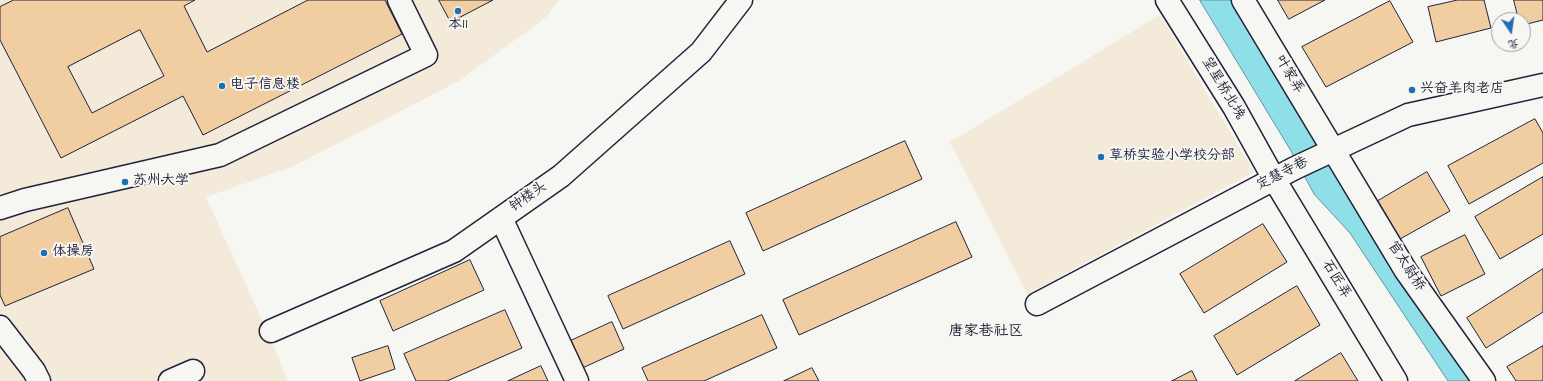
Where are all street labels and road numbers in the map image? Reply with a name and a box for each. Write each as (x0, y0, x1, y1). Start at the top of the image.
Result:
street label: 叶家弄 (1270, 53, 1306, 97)
street label: 望星桥北堍 (1197, 55, 1247, 123)
street label: 定慧寺巷 (1254, 155, 1312, 195)
street label: 钟楼头 (507, 179, 551, 217)
street label: 官太尉桥 (1383, 239, 1427, 295)
street label: 石匠弄 (1317, 258, 1353, 302)

